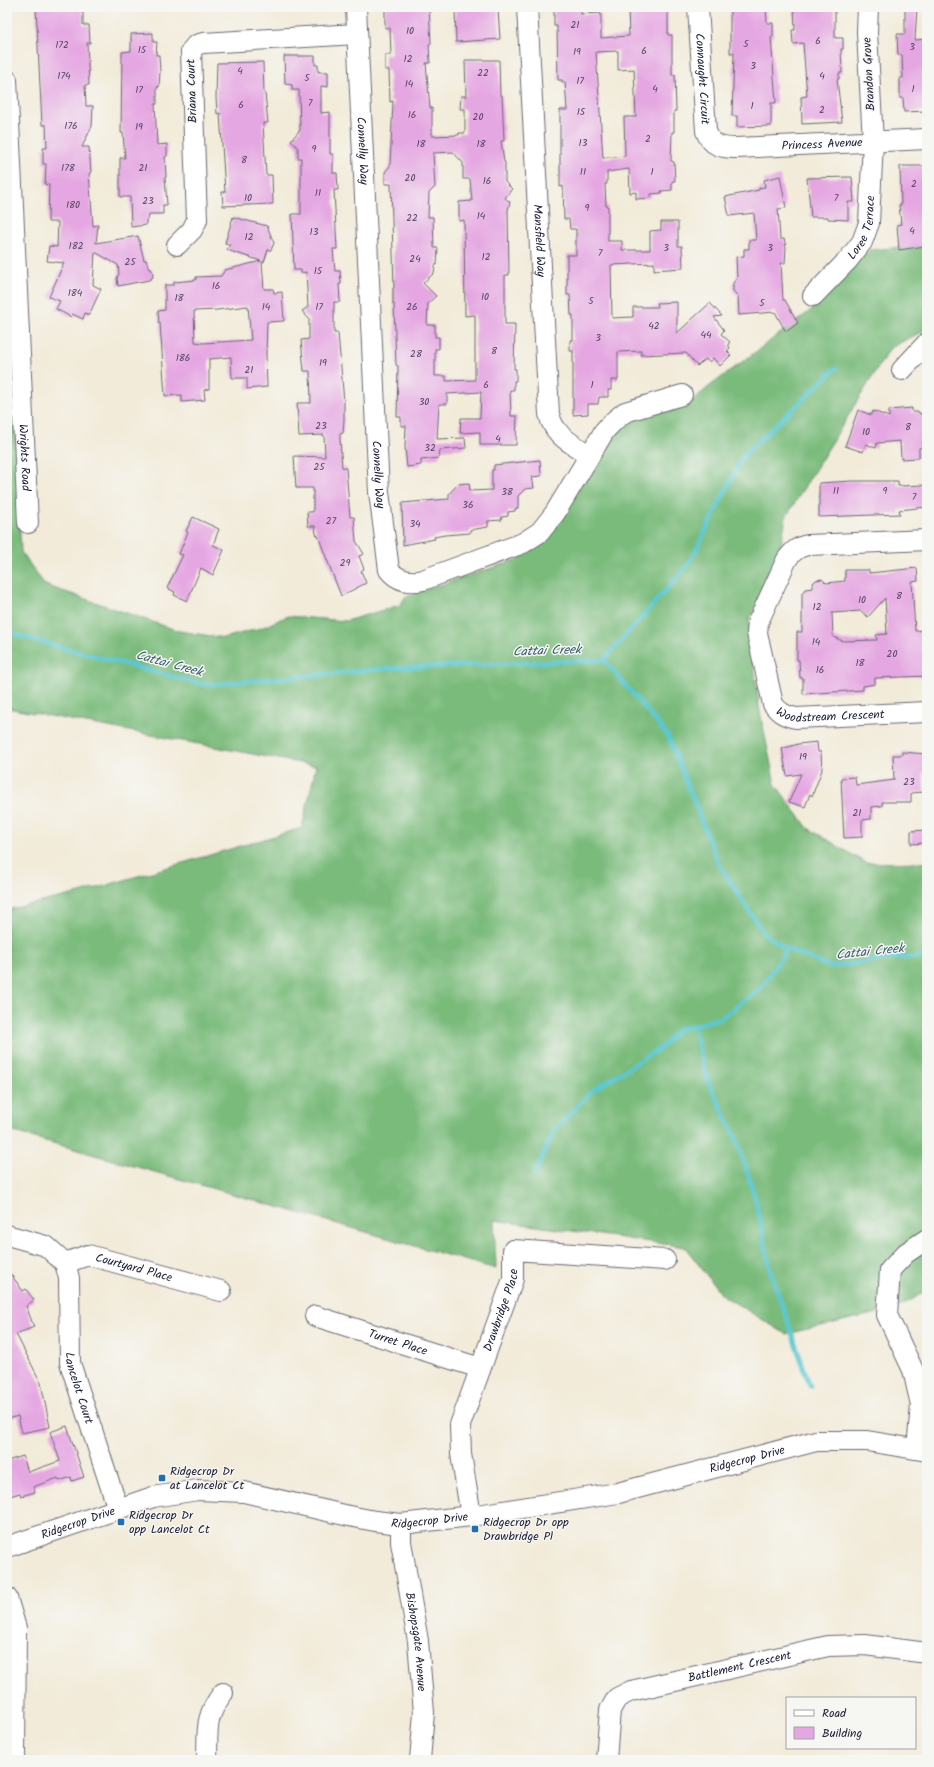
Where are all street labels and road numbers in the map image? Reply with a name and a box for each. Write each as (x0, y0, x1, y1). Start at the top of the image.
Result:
street label: Connaught Circuit (690, 33, 715, 125)
street label: Brandon Grove (858, 36, 880, 111)
street label: Briana Court (181, 58, 203, 123)
street label: Connelly Way (352, 116, 374, 186)
street label: Princess Avenue (781, 133, 864, 155)
street label: Loree Terrace (842, 194, 880, 264)
street label: Mansfield Way (528, 204, 551, 278)
street label: Wrights Road (14, 424, 36, 493)
street label: Connelly Way (367, 440, 391, 510)
street label: Woodstream Crescent (772, 702, 885, 727)
street label: Courtyard Place (93, 1248, 175, 1287)
street label: Drawbridge Place (478, 1268, 523, 1354)
street label: Turret Place (366, 1324, 430, 1361)
street label: Lancelot Court (60, 1352, 99, 1427)
street label: Ridgecrop Drive (707, 1440, 788, 1478)
street label: Ridgecrop Drive (38, 1501, 118, 1544)
street label: Ridgecrop Drive (390, 1507, 470, 1534)
street label: Bishopsgate Avenue (400, 1591, 432, 1693)
street label: Battlement Crescent (686, 1645, 793, 1687)

